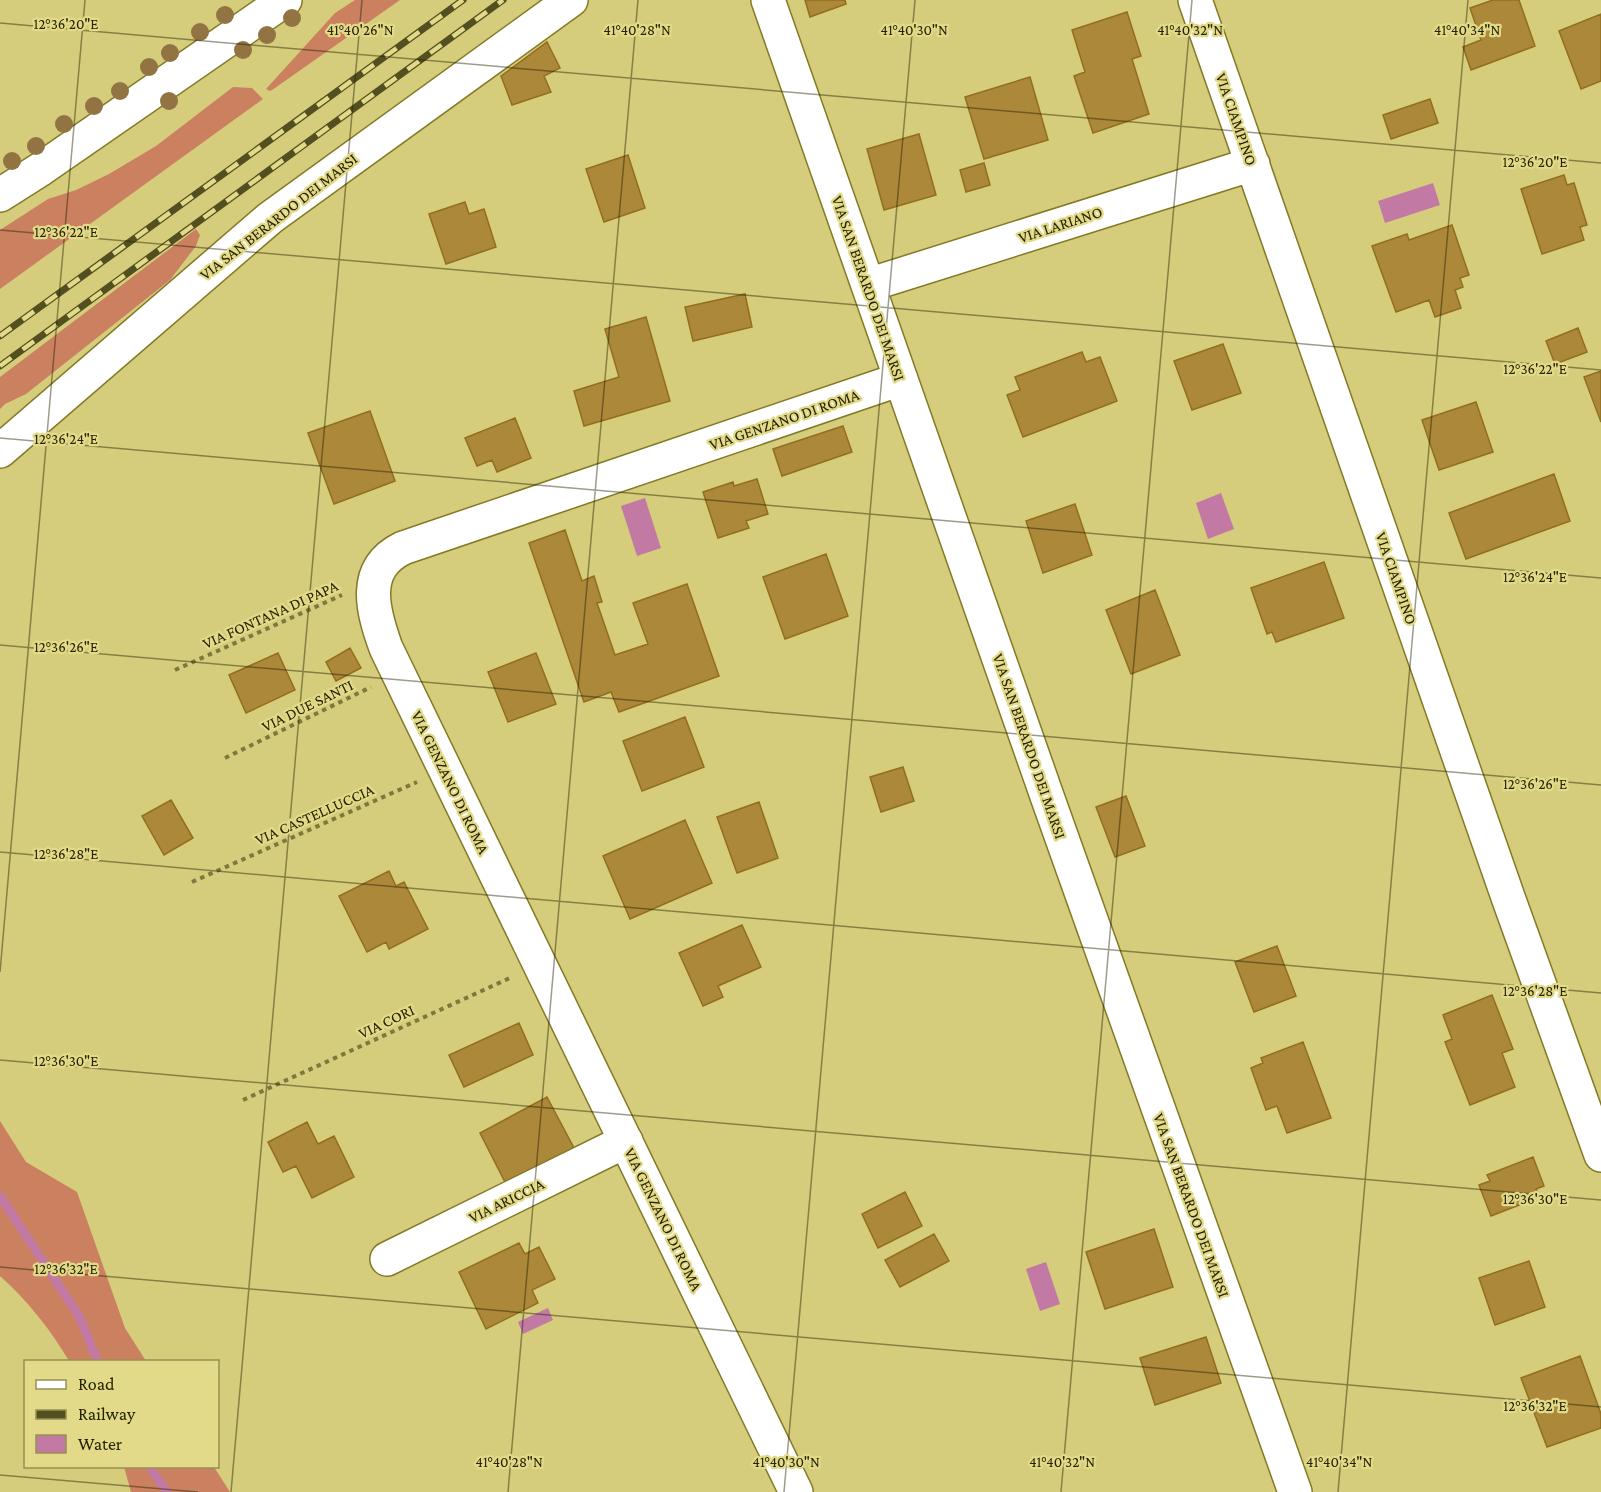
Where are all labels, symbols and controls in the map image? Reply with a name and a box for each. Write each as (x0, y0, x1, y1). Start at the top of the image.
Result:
text: 12°36'20"E (34, 16, 98, 32)
text: 41°40'26"N (326, 22, 394, 38)
text: 41°40'28"N (603, 22, 671, 38)
text: 41°40'30"N (880, 22, 948, 38)
text: 41°40'32"N (1157, 22, 1223, 38)
text: 41°40'34"N (1434, 22, 1500, 38)
street label: VIA CIAMPINO (1213, 71, 1260, 168)
street label: VIA SAN BERARDO DEI MARSI (196, 150, 360, 283)
text: 12°36'20"E (1503, 154, 1567, 170)
street label: VIA SAN BERARDO DEI MARSI (829, 193, 908, 383)
street label: VIA LARIANO (1016, 203, 1104, 246)
text: 12°36'22"E (34, 224, 98, 240)
text: 12°36'22"E (1503, 361, 1567, 377)
street label: VIA GENZANO DI ROMA (707, 386, 862, 453)
text: 12°36'24"E (34, 431, 98, 447)
street label: VIA CIAMPINO (1373, 530, 1420, 627)
text: 12°36'24"E (1503, 569, 1567, 585)
street label: VIA FONTANA DI PAPA (200, 576, 341, 652)
text: 12°36'26"E (34, 639, 98, 655)
street label: VIA SAN BERARDO DEI MARSI (990, 651, 1069, 841)
street label: VIA DUE SANTI (259, 676, 356, 735)
street label: VIA GENZANO DI ROMA (408, 708, 493, 857)
text: 12°36'26"E (1503, 776, 1567, 792)
street label: VIA CASTELLUCCIA (252, 780, 377, 848)
text: 12°36'28"E (34, 846, 98, 862)
text: 12°36'28"E (1503, 983, 1567, 999)
street label: VIA CORI (355, 1001, 417, 1042)
text: 12°36'30"E (34, 1053, 98, 1069)
street label: VIA SAN BERARDO DEI MARSI (1150, 1111, 1233, 1300)
street label: VIA GENZANO DI ROMA (621, 1145, 706, 1294)
street label: VIA ARICCIA (466, 1175, 547, 1226)
text: 12°36'30"E (1503, 1191, 1567, 1207)
text: 12°36'32"E (34, 1261, 98, 1277)
legend (24, 1360, 219, 1468)
text: Road (78, 1374, 115, 1394)
text: 12°36'32"E (1503, 1398, 1567, 1414)
text: Railway (78, 1404, 136, 1424)
text: Water (78, 1434, 123, 1454)
text: 41°40'28"N (475, 1454, 543, 1470)
text: 41°40'30"N (752, 1454, 820, 1470)
text: 41°40'32"N (1029, 1454, 1095, 1470)
text: 41°40'34"N (1306, 1454, 1372, 1470)

